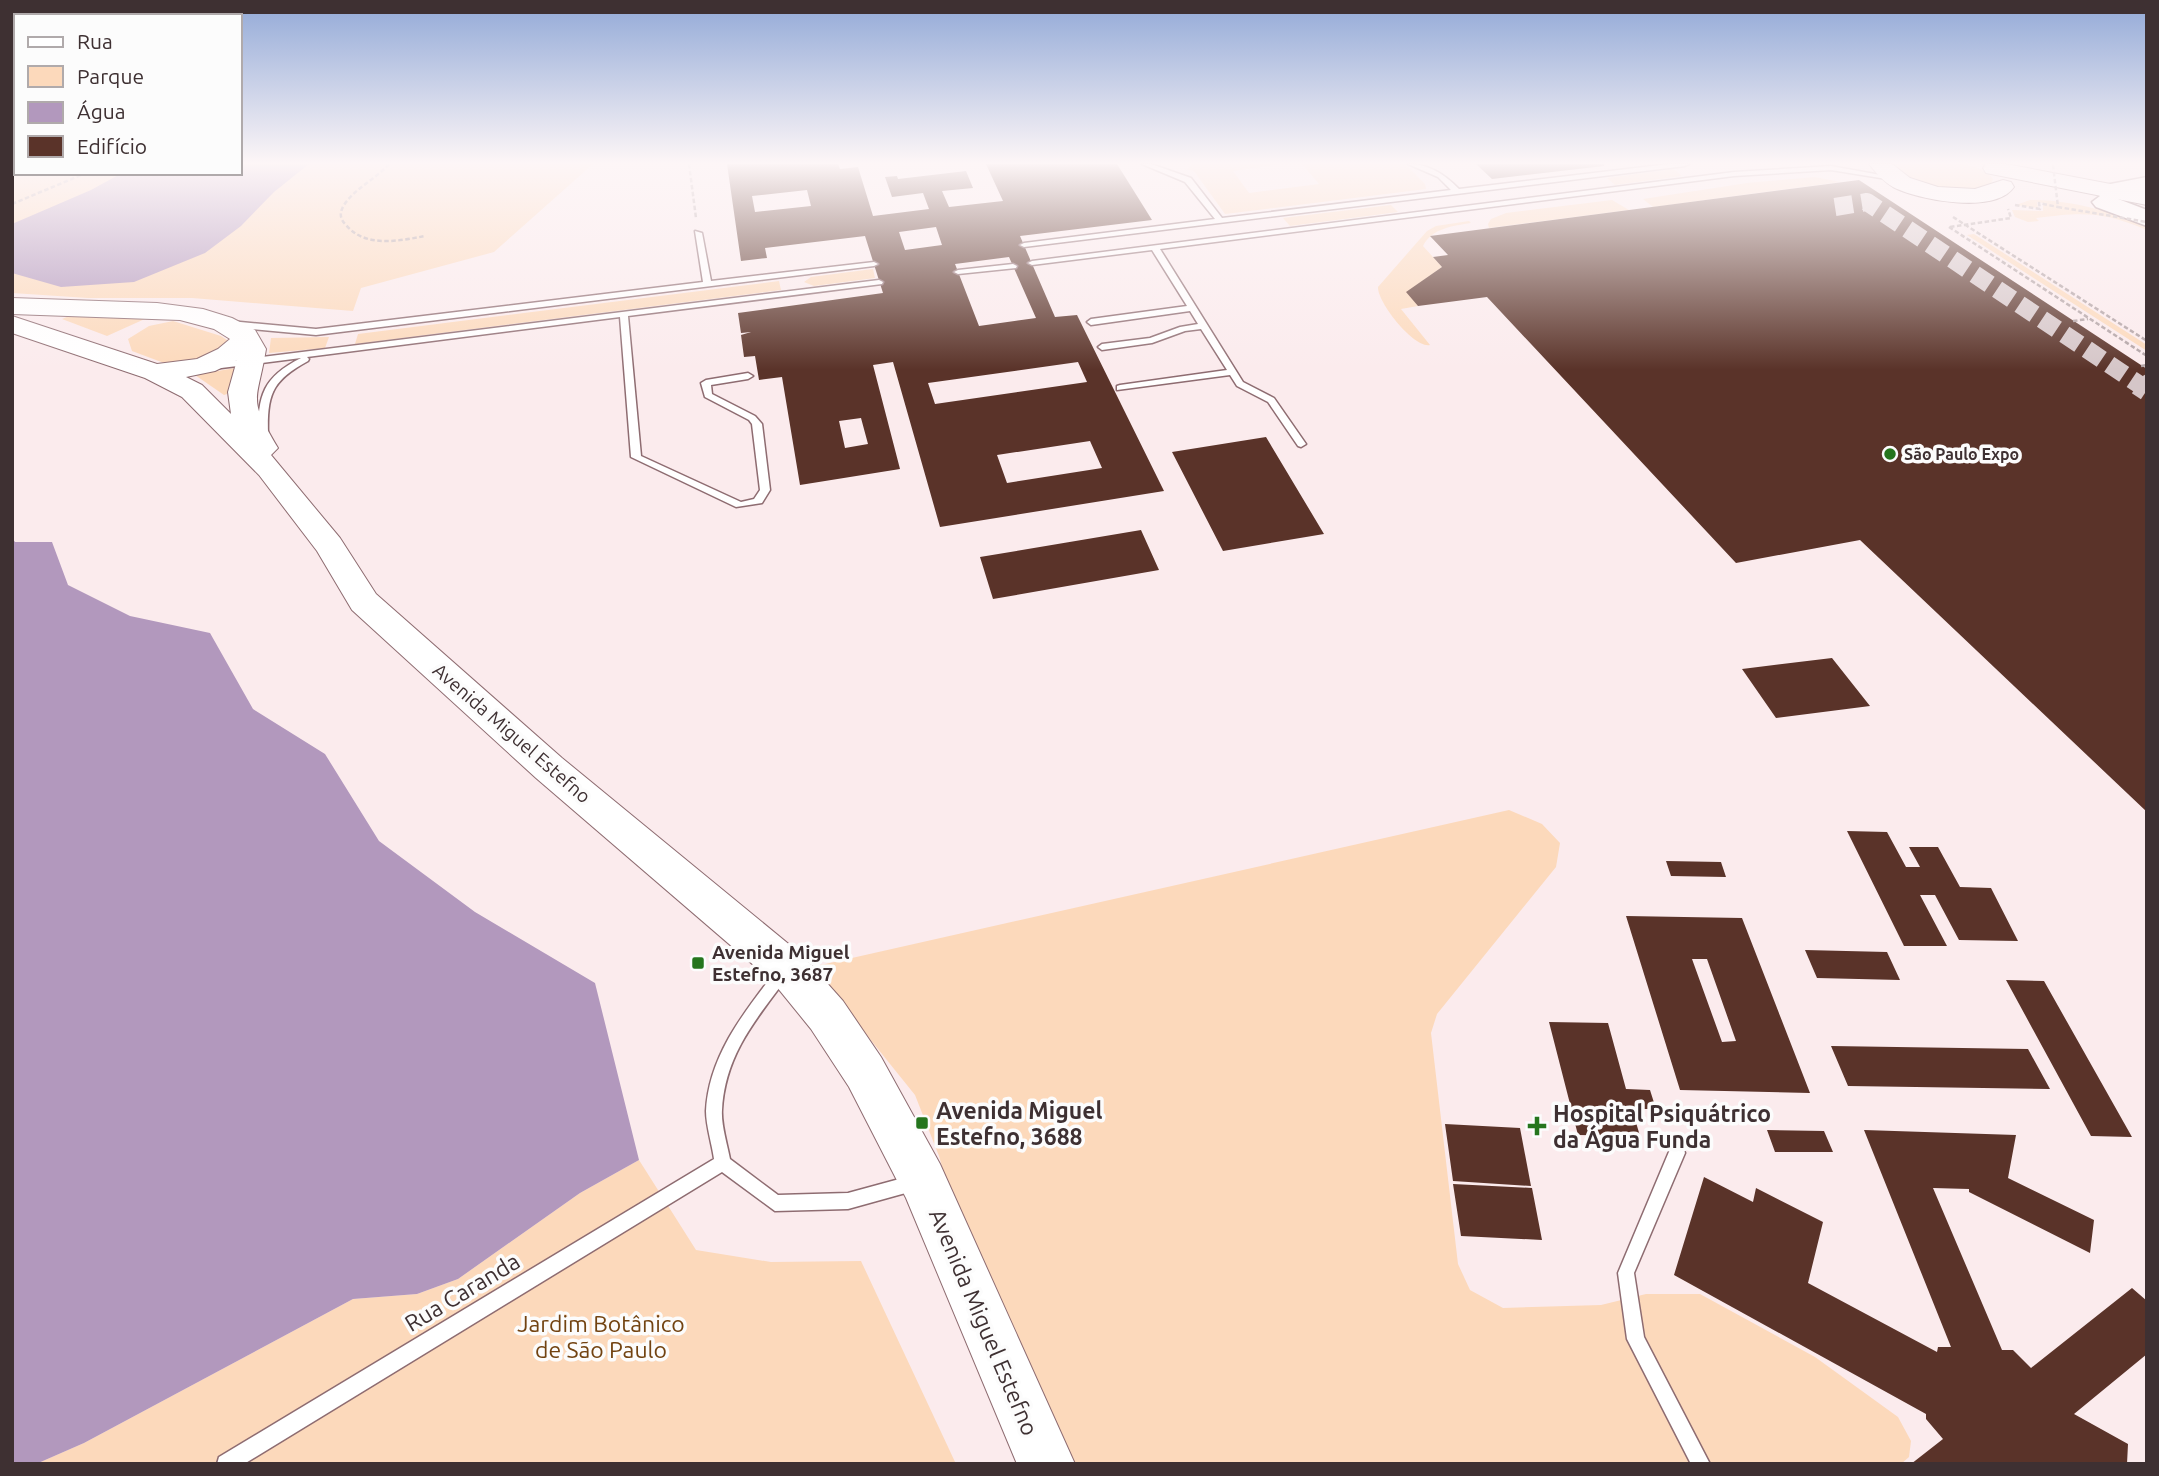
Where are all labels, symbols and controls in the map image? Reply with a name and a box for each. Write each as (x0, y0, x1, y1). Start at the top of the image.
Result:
legend (14, 14, 242, 175)
text: Rua (77, 29, 113, 53)
text: Parque (77, 64, 144, 88)
text: Água (77, 99, 126, 123)
text: Edifício (77, 134, 147, 158)
place label: São Paulo Expo (1904, 445, 2019, 463)
marker: São Paulo Expo (1882, 446, 1898, 462)
street label: Avenida Miguel Estefno (429, 659, 595, 807)
place label: Avenida Miguel Estefno, 3687 (712, 941, 850, 985)
marker: Avenida Miguel Estefno, 3687 (690, 955, 706, 971)
place label: Avenida Miguel Estefno, 3688 (936, 1098, 1102, 1150)
place label: Hospital Psiquátrico da Água Funda (1553, 1101, 1771, 1152)
marker: Avenida Miguel Estefno, 3688 (914, 1115, 930, 1131)
marker: Hospital Psiquátrico da Água Funda (1527, 1116, 1547, 1136)
street label: Avenida Miguel Estefno (925, 1205, 1043, 1439)
street label: Rua Caranda (400, 1248, 524, 1336)
park label: Jardim Botânico de São Paulo (517, 1311, 685, 1362)

